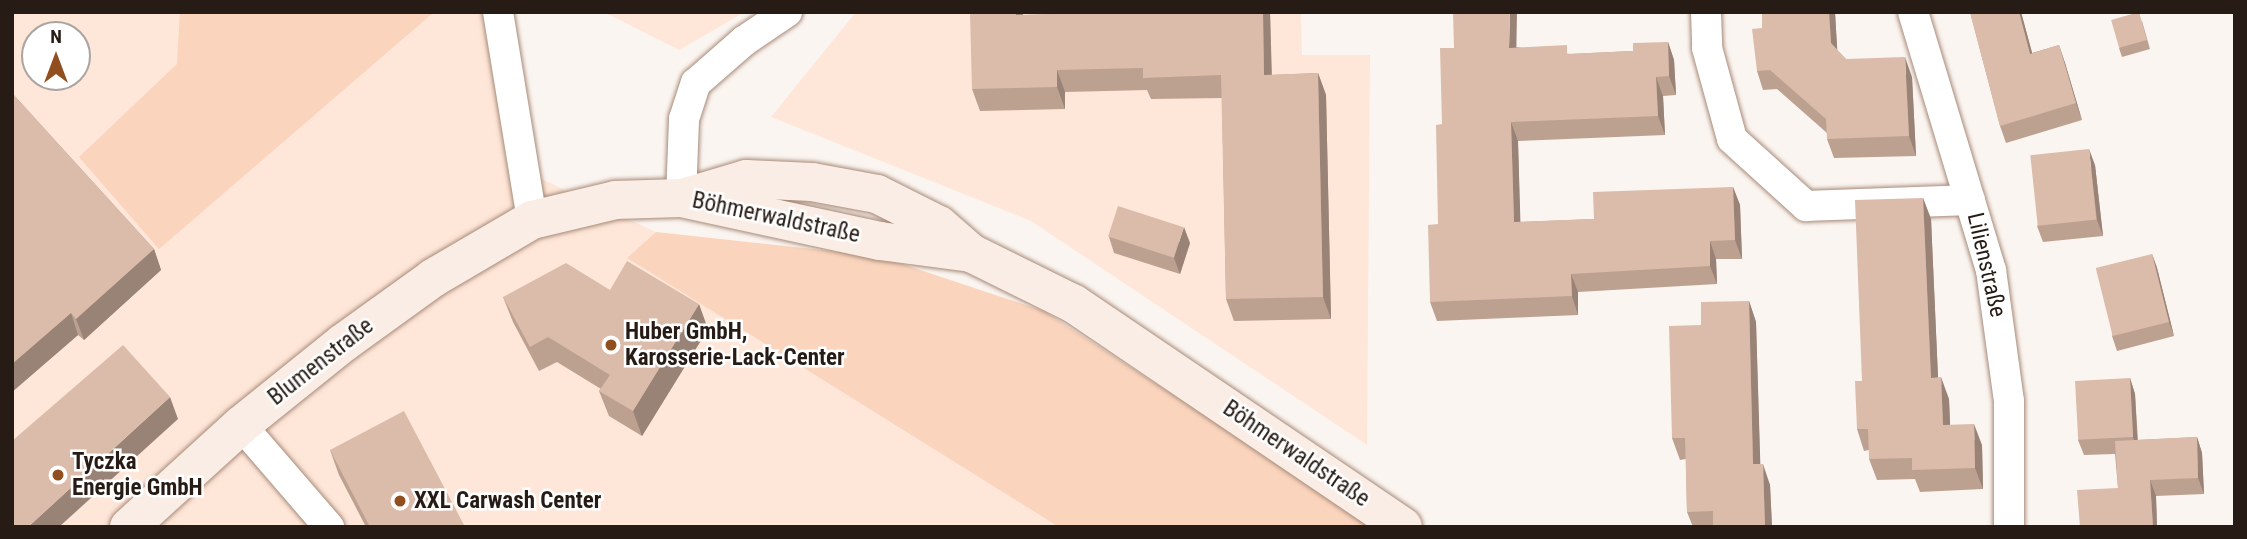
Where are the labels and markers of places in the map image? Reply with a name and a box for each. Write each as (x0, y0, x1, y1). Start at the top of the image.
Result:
place label: Huber GmbH, Karosserie-Lack-Center (625, 318, 845, 372)
marker: Huber GmbH, Karosserie-Lack-Center (603, 337, 619, 353)
place label: Tyczka Energie GmbH (72, 448, 203, 502)
marker: Tyczka Energie GmbH (50, 467, 66, 483)
place label: XXL Carwash Center (414, 487, 601, 515)
marker: XXL Carwash Center (392, 493, 408, 509)

